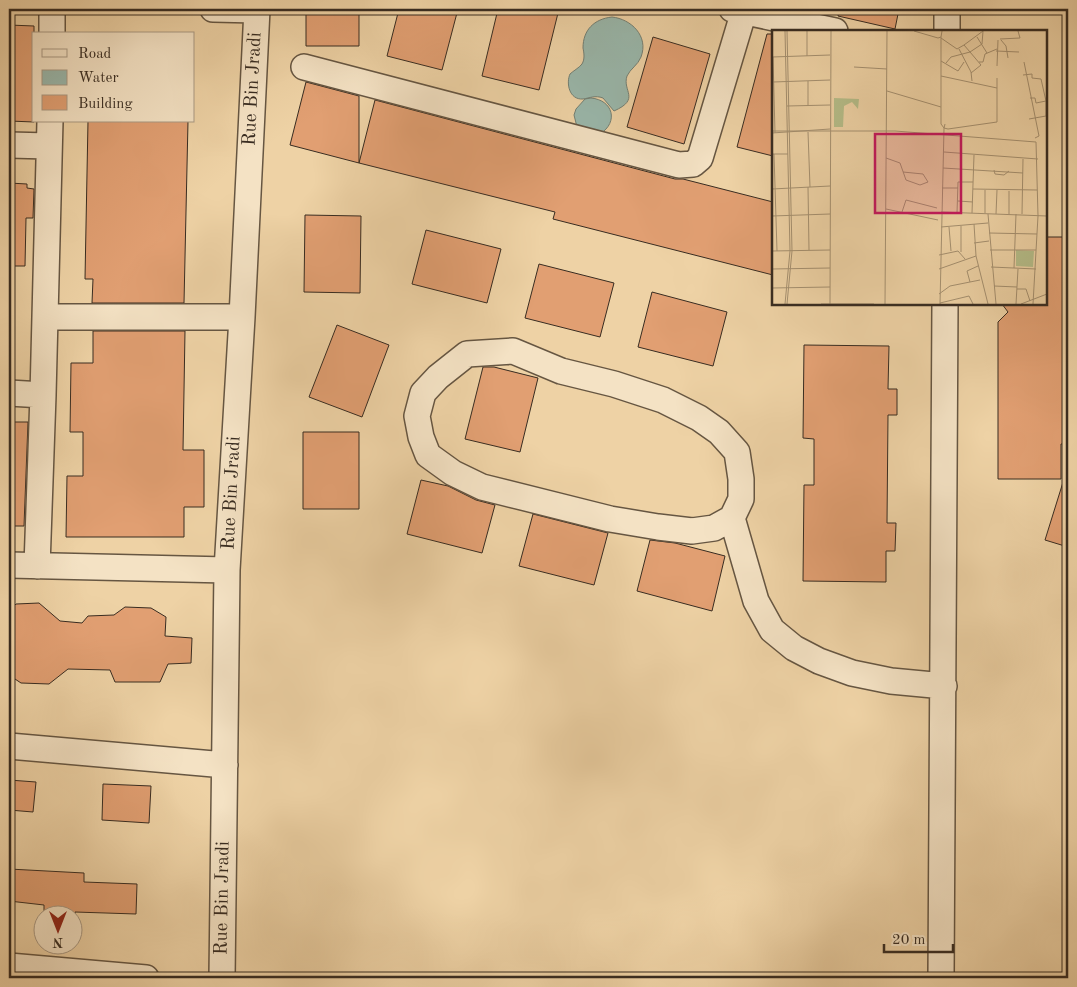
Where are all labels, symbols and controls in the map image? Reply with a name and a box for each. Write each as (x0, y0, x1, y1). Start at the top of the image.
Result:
inset map (772, 30, 1047, 305)
legend (32, 32, 195, 122)
street label: Rue Bin Jradi (241, 32, 265, 146)
text: Road (78, 47, 112, 62)
text: Water (78, 71, 119, 86)
text: Building (78, 97, 133, 112)
street label: Rue Bin Jradi (220, 436, 244, 550)
street label: Rue Bin Jradi (213, 841, 233, 955)
north arrow (32, 904, 82, 954)
scale bar (884, 922, 953, 954)
text: 20 m (892, 933, 926, 948)
text: N (52, 935, 63, 949)

